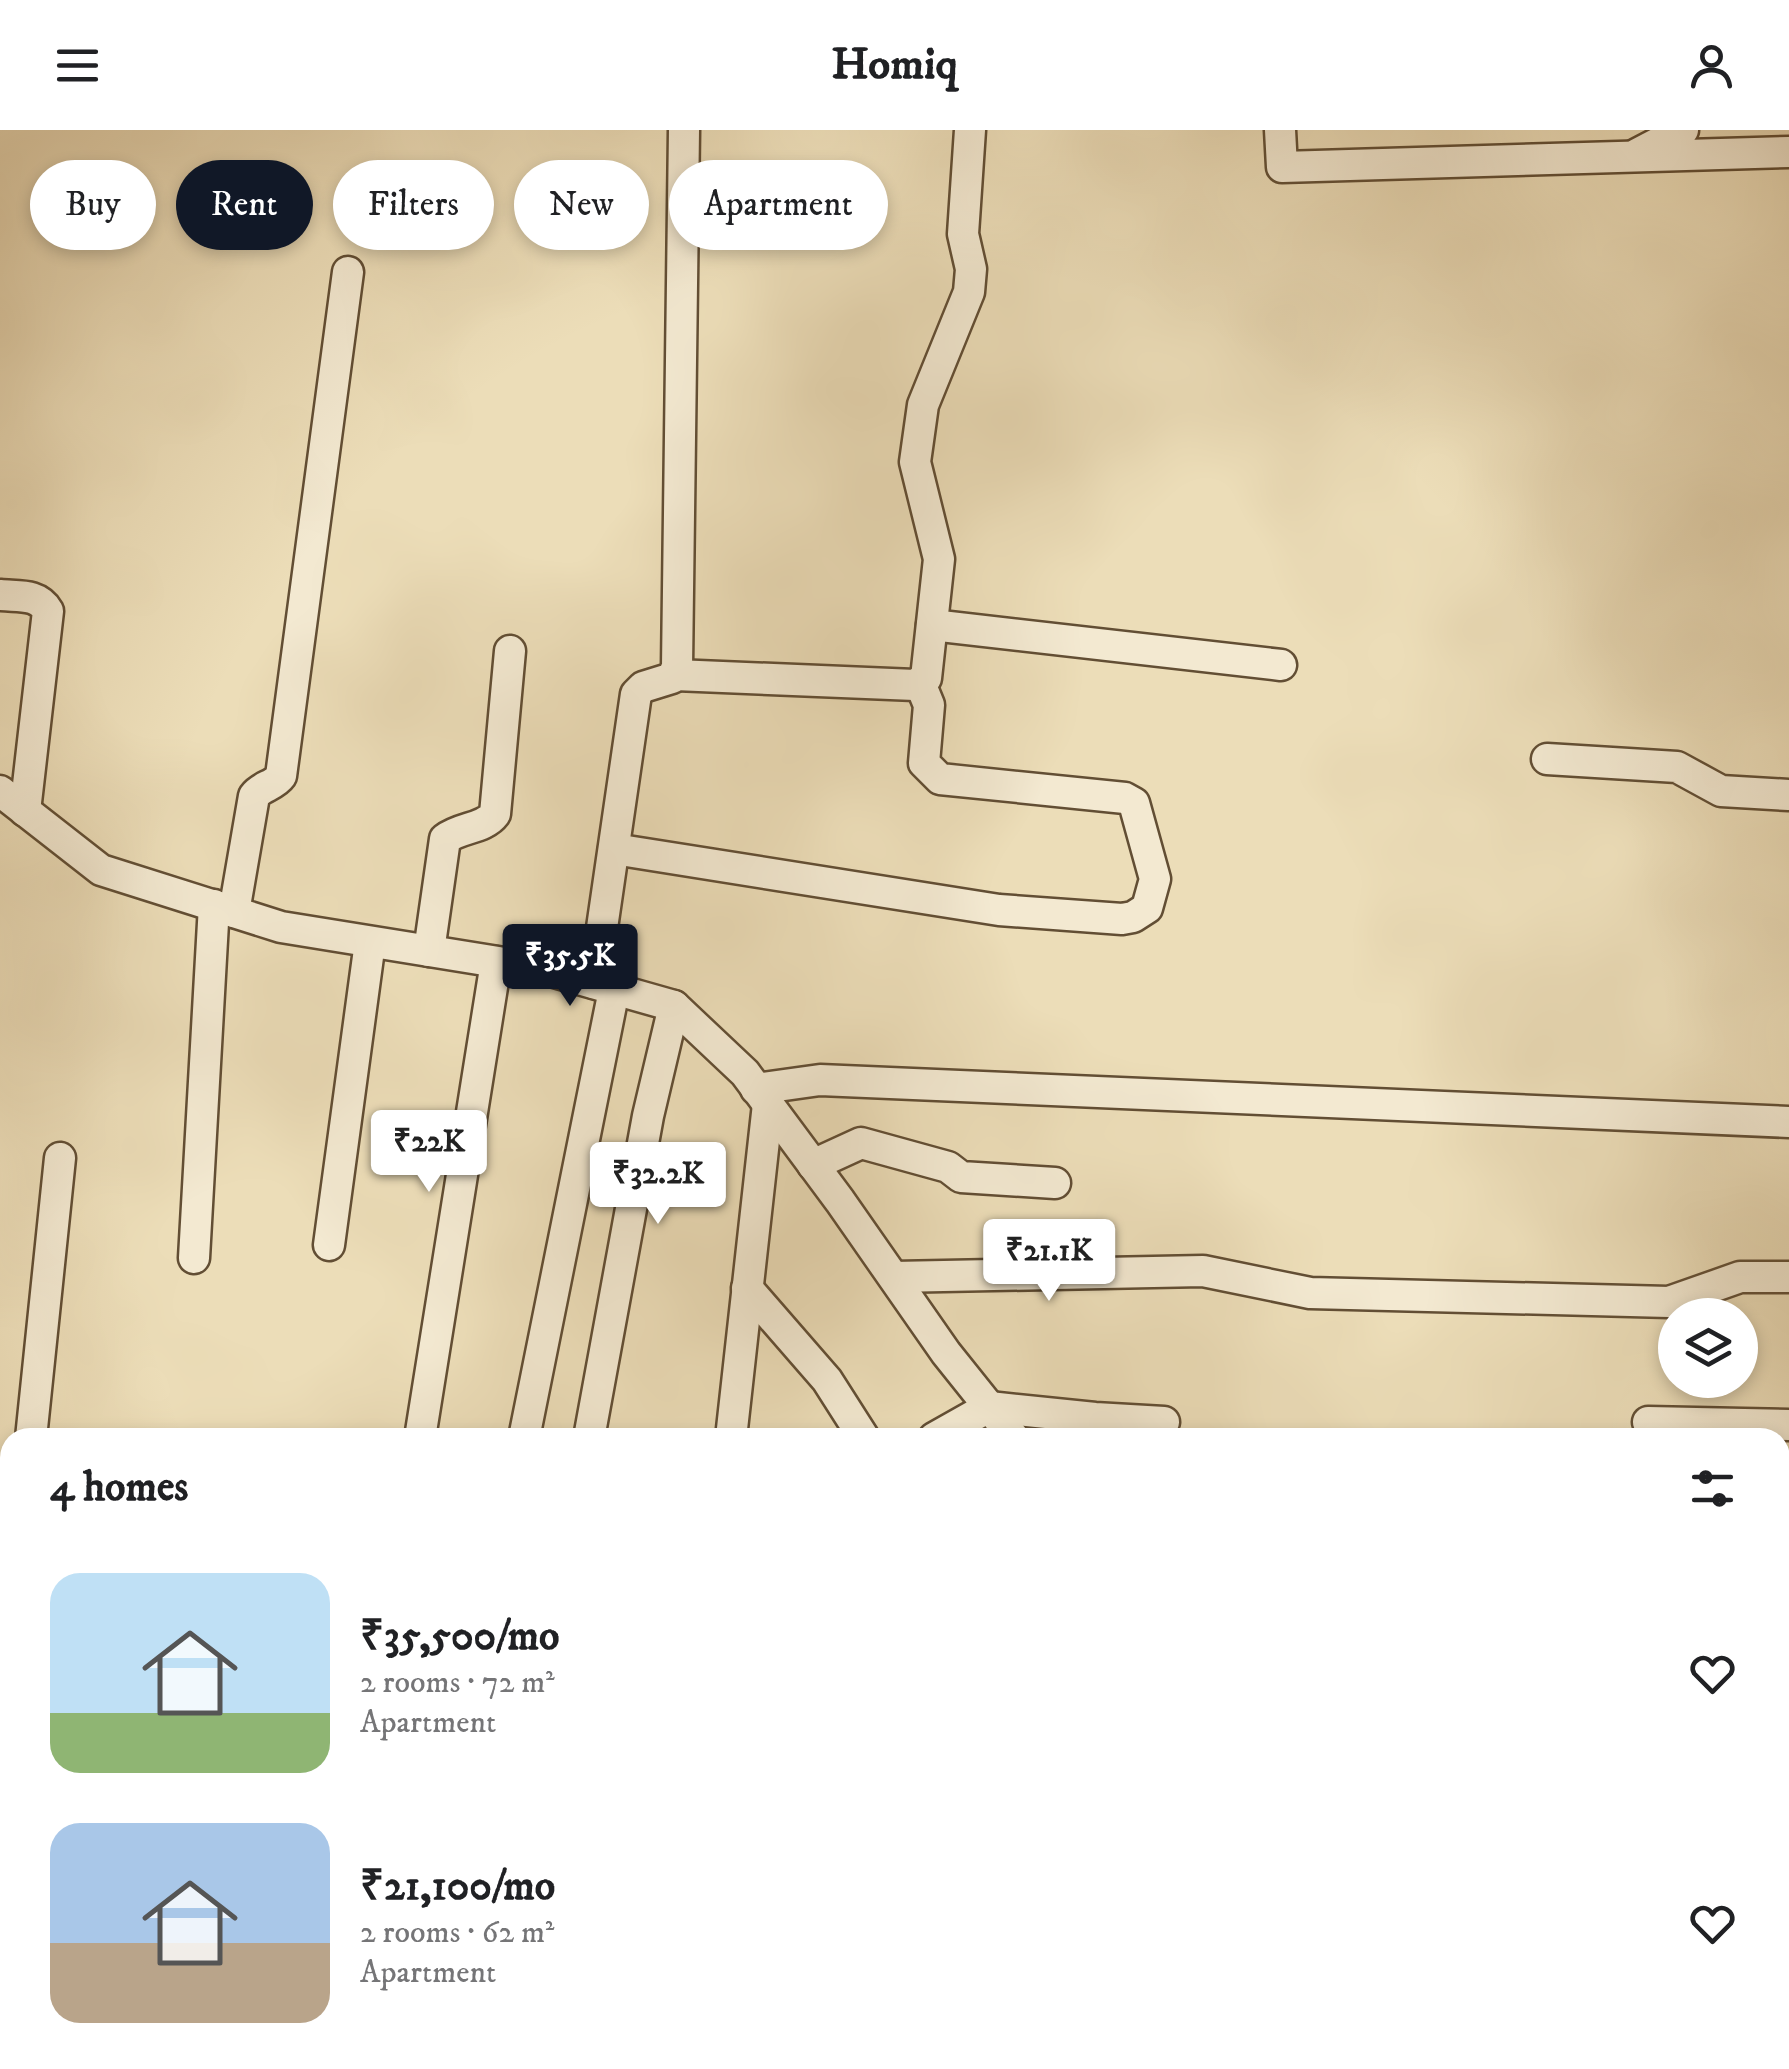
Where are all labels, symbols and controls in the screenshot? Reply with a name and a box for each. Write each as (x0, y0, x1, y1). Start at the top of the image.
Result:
text: Homiq (831, 37, 958, 93)
icon: menu (50, 38, 105, 93)
icon: person (1684, 38, 1739, 93)
chip: Buy (30, 160, 156, 250)
chip: Rent (176, 160, 313, 250)
chip: Filters (333, 160, 494, 250)
chip: New (514, 160, 649, 250)
chip: Apartment (669, 160, 888, 250)
pin: ₹35.5K (489, 924, 651, 1009)
text: ₹35.5K (525, 936, 615, 976)
pin: ₹22K (370, 1110, 488, 1195)
text: ₹22K (393, 1122, 465, 1162)
pin: ₹32.2K (577, 1142, 739, 1227)
text: ₹32.2K (612, 1154, 704, 1194)
pin: ₹21.1K (968, 1219, 1130, 1304)
text: ₹21.1K (1005, 1231, 1093, 1271)
map controls (1658, 1298, 1758, 1398)
button: layers (1658, 1298, 1758, 1398)
icon: filters (1685, 1461, 1740, 1516)
text: 4 homes (50, 1462, 188, 1514)
text: ₹35,500/mo (360, 1611, 559, 1663)
icon: home (130, 1613, 250, 1733)
icon: heart (1685, 1646, 1740, 1701)
text: 2 rooms · 72 m² (360, 1663, 555, 1703)
text: Apartment (360, 1703, 496, 1743)
text: ₹21,100/mo (360, 1861, 555, 1913)
icon: home (130, 1863, 250, 1983)
icon: heart (1685, 1896, 1740, 1951)
text: 2 rooms · 62 m² (360, 1913, 554, 1953)
text: Apartment (360, 1953, 496, 1993)

